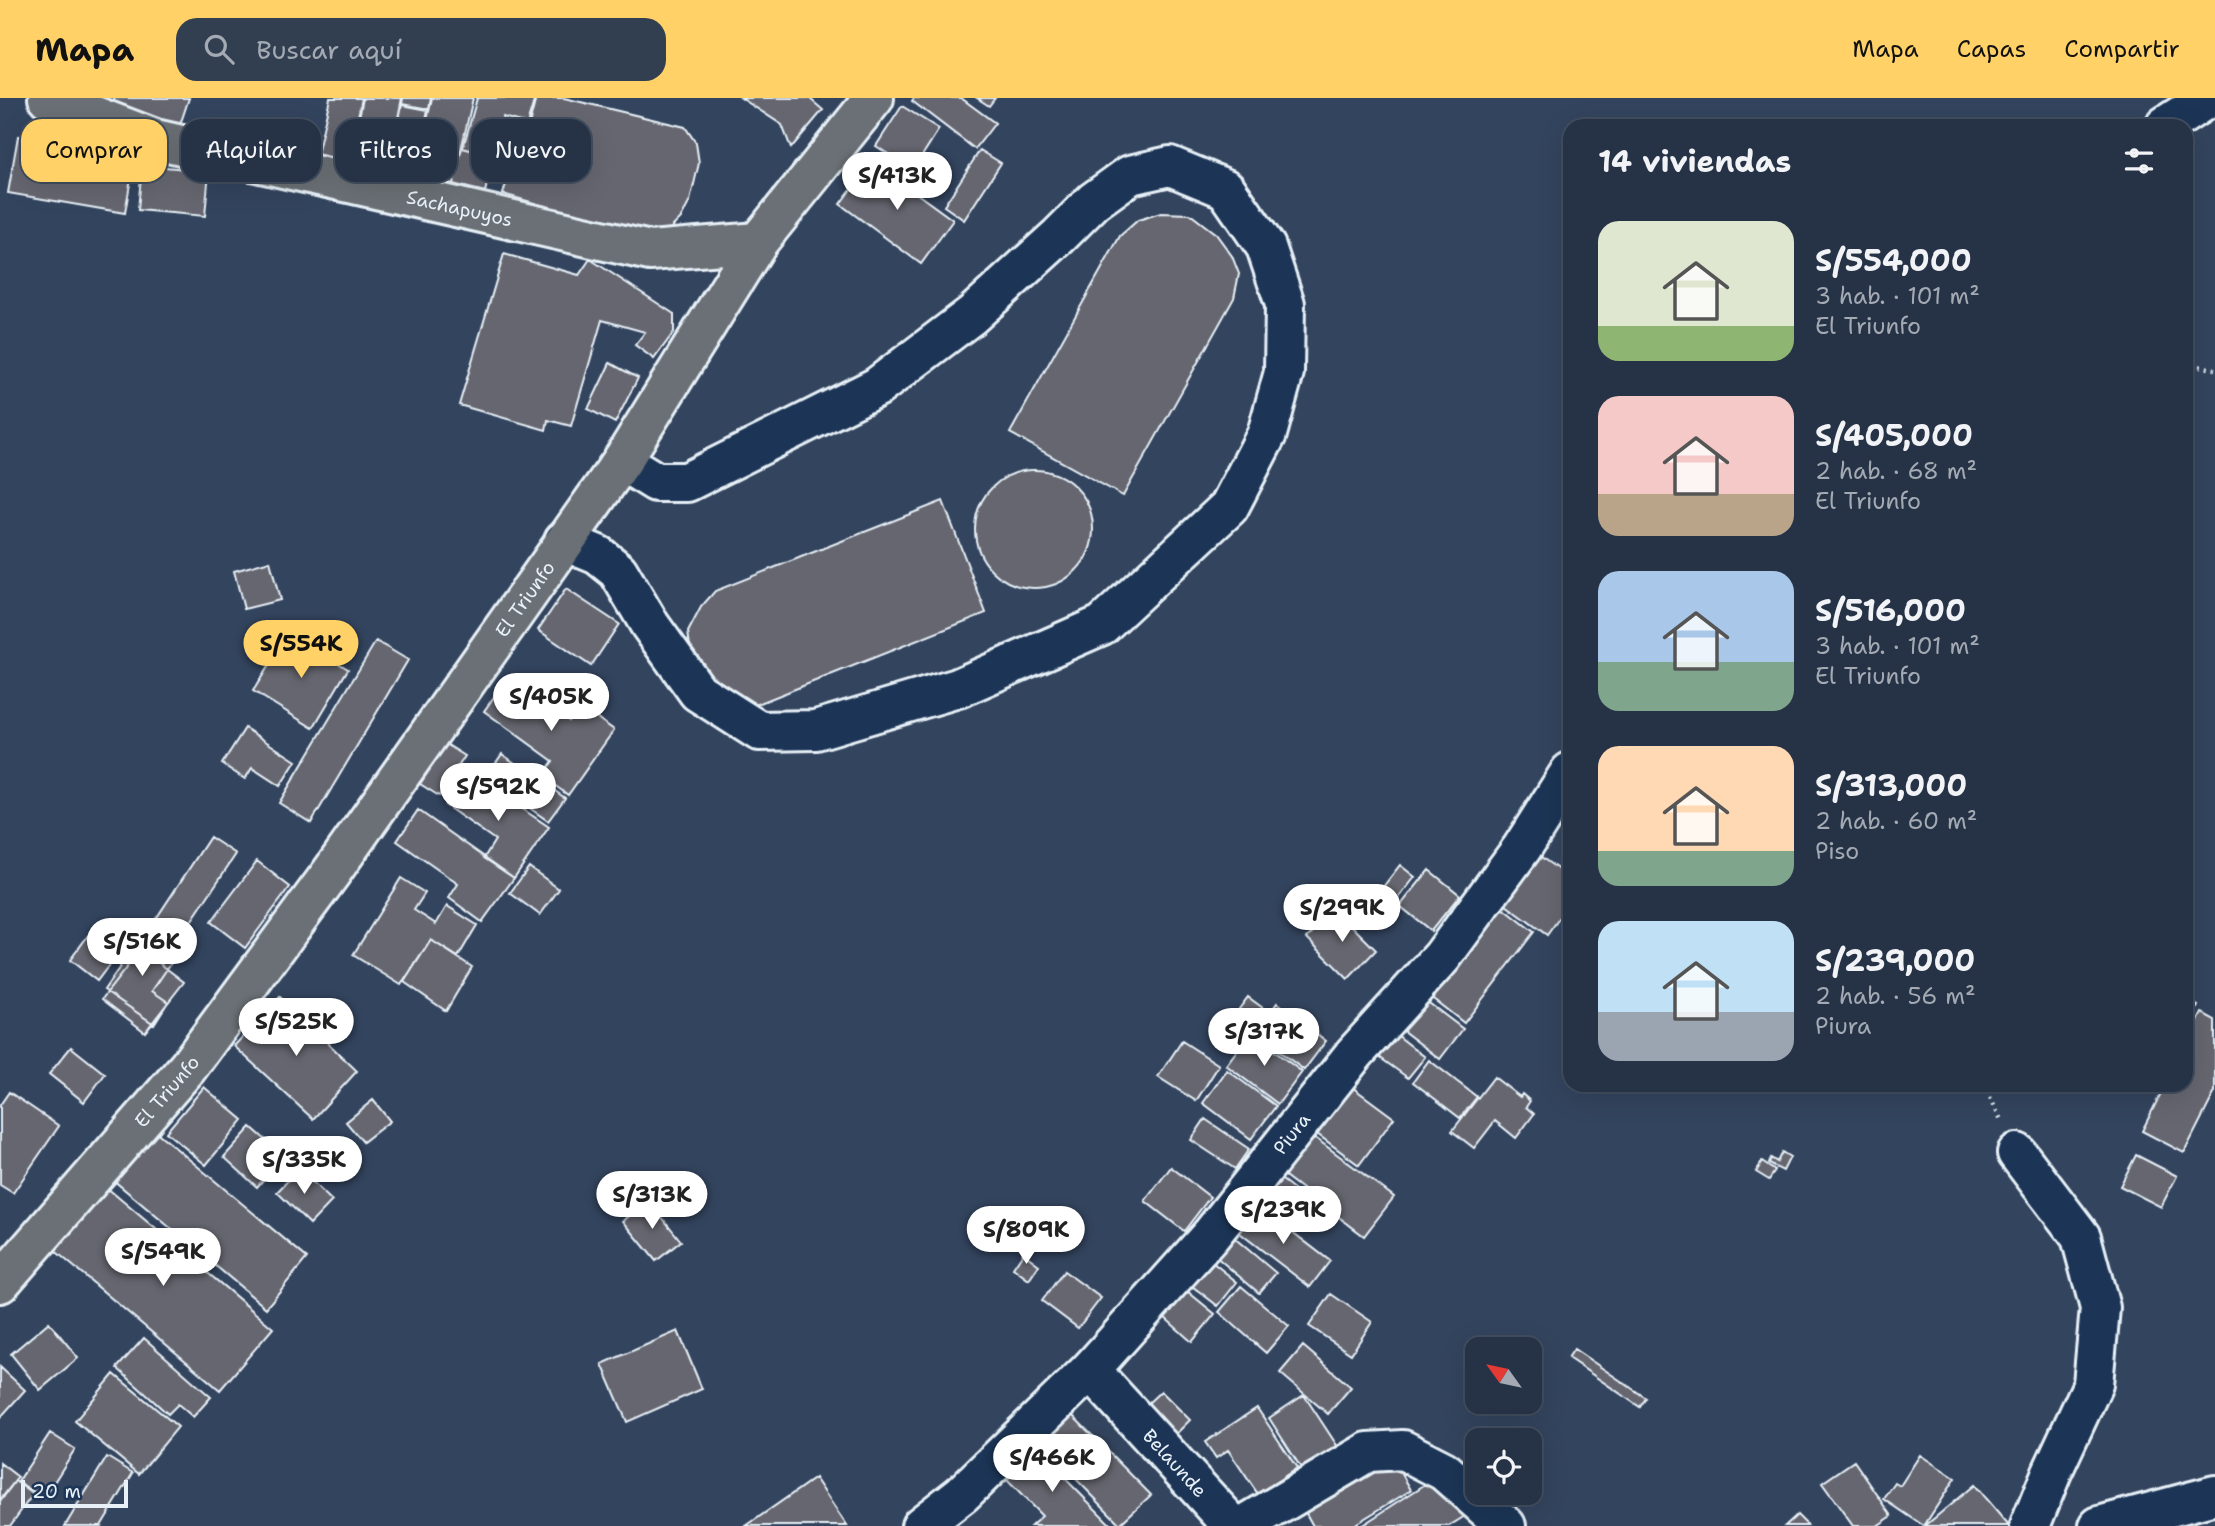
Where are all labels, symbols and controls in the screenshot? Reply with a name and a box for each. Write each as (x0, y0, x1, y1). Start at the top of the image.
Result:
search box (176, 18, 666, 81)
text: Mapa (35, 27, 134, 72)
icon: search (200, 30, 238, 68)
text: Buscar aquí (256, 32, 402, 67)
text: Mapa (1852, 33, 1919, 65)
text: Capas (1957, 33, 2026, 65)
text: Compartir (2064, 33, 2180, 65)
chip: Comprar (21, 119, 167, 182)
chip: Alquilar (181, 119, 321, 182)
chip: Filtros (335, 119, 457, 182)
chip: Nuevo (471, 119, 591, 182)
text: 14 viviendas (1598, 141, 1791, 182)
icon: filters (2120, 142, 2158, 180)
pin: S/413K (840, 152, 954, 212)
text: S/413K (858, 160, 936, 190)
street label: Sachapuyos (404, 184, 515, 233)
text: S/554,000 (1815, 240, 1972, 281)
icon: home (1654, 249, 1738, 333)
text: 3 hab. · 101 m² (1815, 281, 1980, 311)
text: El Triunfo (1815, 311, 1921, 341)
text: S/405,000 (1815, 415, 1973, 456)
icon: home (1654, 424, 1738, 508)
text: 2 hab. · 68 m² (1815, 456, 1977, 486)
text: El Triunfo (1815, 486, 1921, 516)
street label: El Triunfo (490, 556, 561, 642)
text: S/516,000 (1815, 590, 1966, 631)
icon: home (1654, 599, 1738, 683)
pin: S/554K (244, 620, 358, 680)
text: S/554K (259, 628, 343, 658)
text: 3 hab. · 101 m² (1815, 631, 1980, 661)
text: El Triunfo (1815, 661, 1921, 691)
pin: S/405K (494, 674, 608, 733)
text: S/405K (509, 681, 593, 711)
pin: S/592K (441, 764, 555, 823)
text: S/313,000 (1815, 765, 1967, 806)
text: S/592K (456, 771, 540, 801)
icon: home (1654, 774, 1738, 858)
text: 2 hab. · 60 m² (1815, 806, 1977, 836)
text: Piso (1815, 836, 1859, 866)
pin: S/299K (1285, 884, 1399, 944)
text: S/299K (1300, 892, 1385, 922)
pin: S/516K (85, 918, 199, 978)
text: S/516K (103, 926, 181, 956)
text: S/239,000 (1815, 940, 1975, 981)
icon: home (1654, 949, 1738, 1033)
text: 2 hab. · 56 m² (1815, 981, 1976, 1011)
pin: S/525K (239, 998, 353, 1058)
text: S/525K (255, 1006, 337, 1036)
pin: S/317K (1207, 1009, 1321, 1068)
text: Piura (1815, 1011, 1871, 1041)
text: S/317K (1224, 1016, 1304, 1046)
street label: El Triunfo (129, 1051, 205, 1133)
street label: Piura (1267, 1108, 1316, 1160)
pin: S/335K (247, 1136, 361, 1196)
text: S/335K (262, 1144, 346, 1174)
pin: S/313K (595, 1172, 709, 1231)
text: S/313K (612, 1179, 692, 1209)
pin: S/239K (1226, 1186, 1340, 1246)
text: S/239K (1240, 1194, 1326, 1224)
pin: S/809K (969, 1206, 1083, 1266)
text: S/809K (983, 1214, 1069, 1244)
pin: S/549K (106, 1228, 220, 1288)
text: S/549K (121, 1236, 205, 1266)
north arrow (1465, 1337, 1542, 1414)
map controls (1465, 1337, 1542, 1505)
street label: Belaunde (1137, 1424, 1212, 1503)
button: locate (1465, 1428, 1542, 1505)
pin: S/466K (995, 1434, 1109, 1494)
text: S/466K (1009, 1442, 1095, 1472)
scale bar (21, 1477, 128, 1509)
text: 20 m (32, 1479, 81, 1504)

